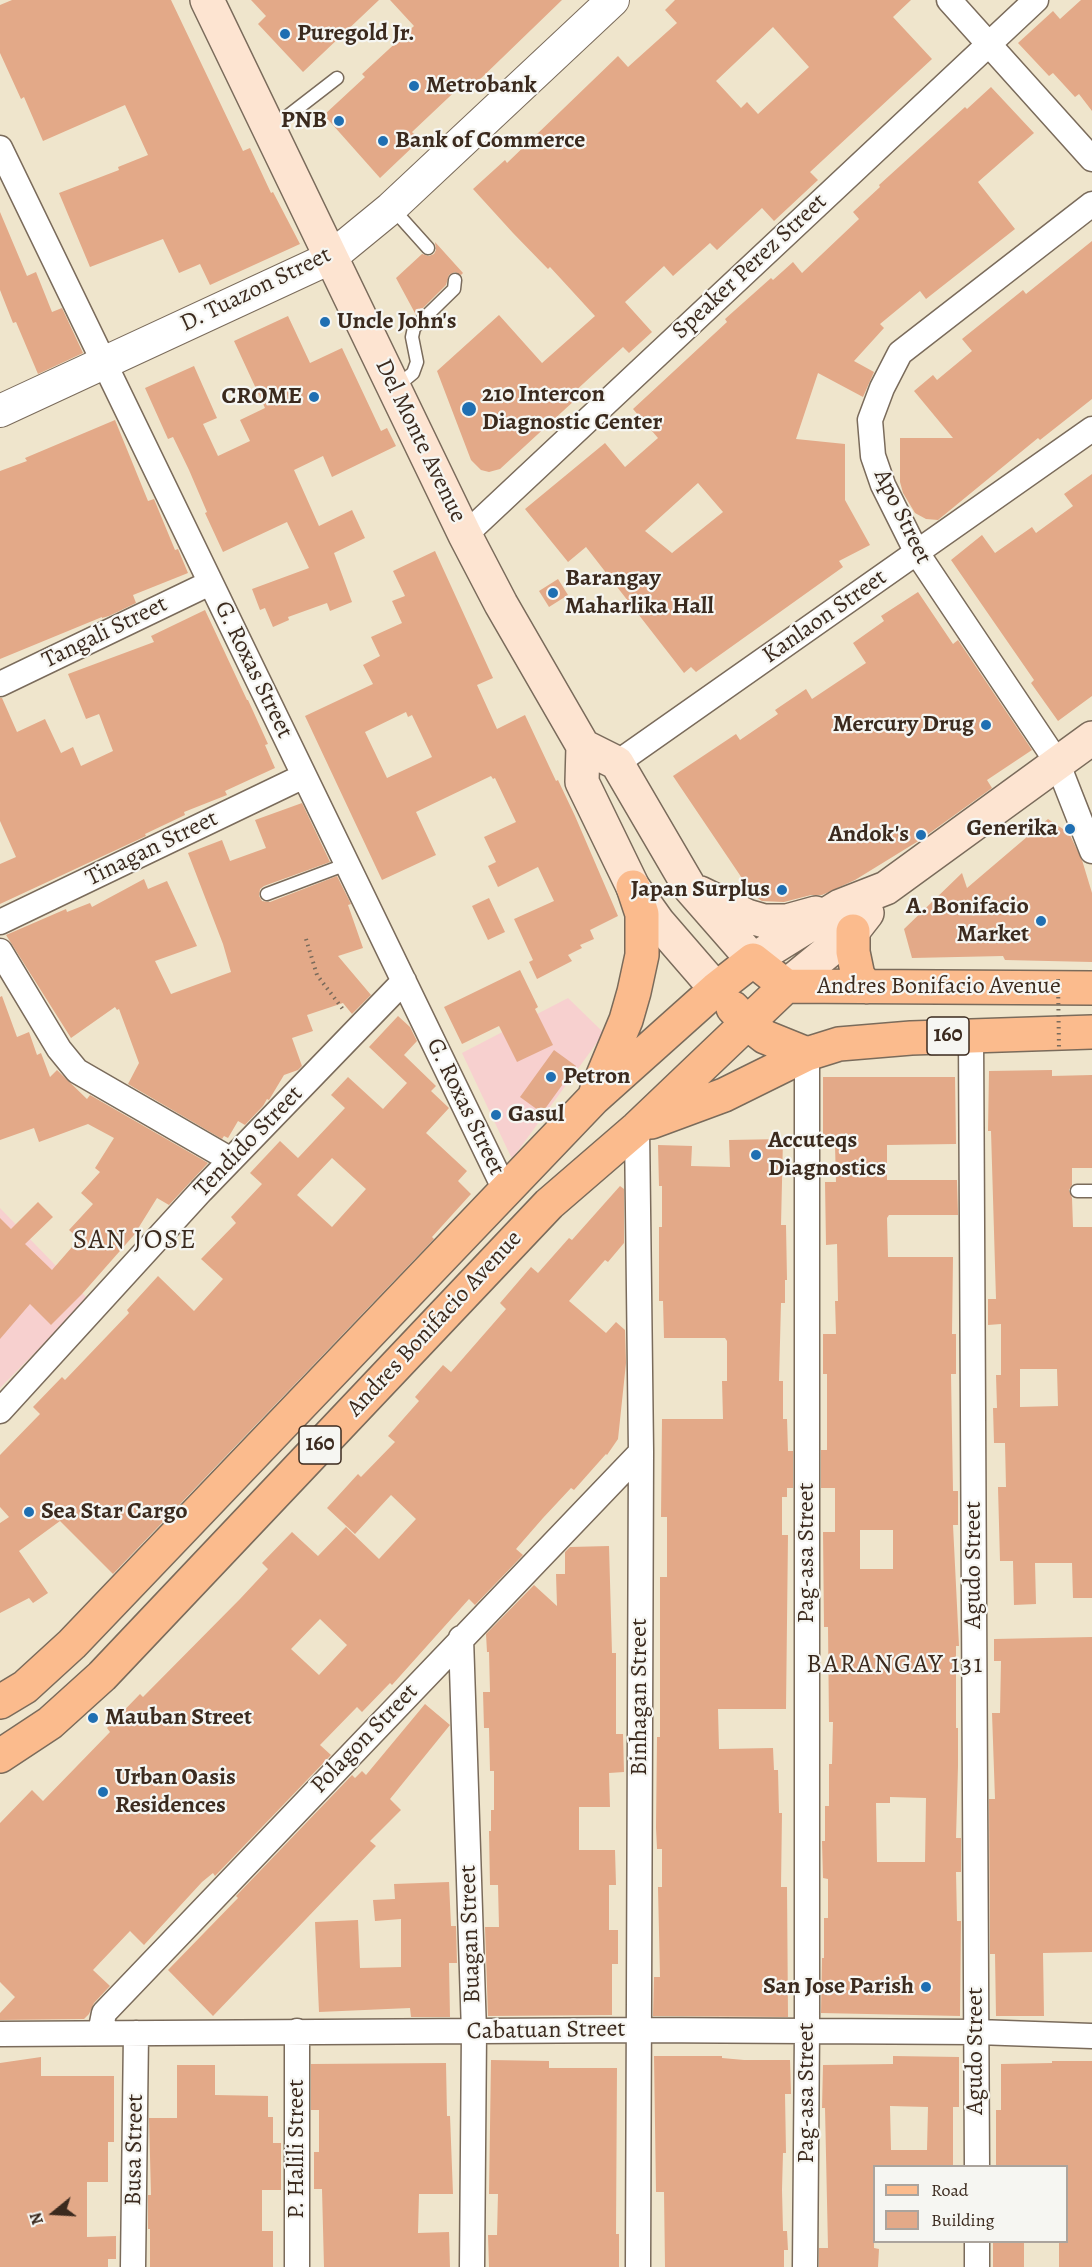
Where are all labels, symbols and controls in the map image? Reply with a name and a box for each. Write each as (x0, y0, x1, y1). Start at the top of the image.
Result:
place label: Puregold Jr. (297, 20, 415, 48)
marker: Puregold Jr. (278, 27, 292, 41)
place label: Metrobank (426, 72, 537, 100)
marker: Metrobank (407, 79, 421, 93)
place label: PNB (281, 107, 327, 135)
marker: PNB (332, 114, 346, 128)
place label: Bank of Commerce (395, 127, 585, 155)
marker: Bank of Commerce (376, 134, 390, 148)
street label: Speaker Perez Street (667, 188, 833, 346)
street label: D. Tuazon Street (176, 241, 336, 339)
place label: Uncle John's (337, 308, 456, 336)
marker: Uncle John's (318, 315, 332, 329)
street label: Del Monte Avenue (368, 355, 472, 527)
place label: 210 Intercon Diagnostic Center (482, 381, 662, 437)
place label: CROME (221, 383, 302, 411)
marker: CROME (307, 390, 321, 404)
marker: 210 Intercon Diagnostic Center (460, 400, 478, 418)
street label: Apo Street (867, 465, 937, 569)
street label: Kanlaon Street (757, 564, 893, 670)
place label: Barangay Maharlika Hall (565, 565, 714, 621)
marker: Barangay Maharlika Hall (546, 586, 560, 600)
street label: Tangali Street (38, 590, 172, 676)
street label: G. Roxas Street (207, 597, 299, 743)
place label: Mercury Drug (833, 711, 974, 739)
marker: Mercury Drug (979, 718, 993, 732)
street label: Tinagan Street (81, 805, 223, 893)
place label: Generika (967, 815, 1058, 843)
place label: Andok's (828, 821, 909, 849)
marker: Generika (1063, 822, 1077, 836)
marker: Andok's (914, 828, 928, 842)
place label: Japan Surplus (631, 876, 770, 904)
marker: Japan Surplus (775, 883, 789, 897)
place label: A. Bonifacio Market (906, 893, 1029, 949)
marker: A. Bonifacio Market (1034, 914, 1048, 928)
street label: Andres Bonifacio Avenue (817, 973, 1061, 1001)
road number: 160 (927, 1017, 969, 1055)
street label: G. Roxas Street (419, 1034, 511, 1180)
place label: Petron (563, 1063, 631, 1091)
marker: Petron (544, 1070, 558, 1084)
street label: Tendido Street (189, 1080, 309, 1204)
place label: Gasul (508, 1101, 564, 1129)
marker: Gasul (489, 1108, 503, 1122)
place label: Accuteqs Diagnostics (768, 1127, 886, 1183)
marker: Accuteqs Diagnostics (749, 1148, 763, 1162)
district label: SAN JOSE (73, 1225, 197, 1257)
street label: Andres Bonifacio Avenue (341, 1225, 529, 1423)
road number: 160 (299, 1426, 341, 1464)
street label: Pag-asa Street (793, 1483, 821, 1623)
place label: Sea Star Cargo (41, 1498, 188, 1526)
street label: Agudo Street (960, 1501, 988, 1629)
marker: Sea Star Cargo (22, 1505, 36, 1519)
street label: Binhagan Street (626, 1618, 654, 1776)
district label: BARANGAY 131 (806, 1650, 984, 1682)
street label: Polagon Street (305, 1678, 425, 1800)
place label: Mauban Street (105, 1704, 252, 1732)
marker: Mauban Street (86, 1711, 100, 1725)
place label: Urban Oasis Residences (115, 1764, 236, 1820)
marker: Urban Oasis Residences (96, 1785, 110, 1799)
street label: Buagan Street (454, 1864, 488, 2004)
place label: San Jose Parish (763, 1973, 914, 2001)
marker: San Jose Parish (919, 1980, 933, 1994)
street label: Agudo Street (962, 1987, 990, 2115)
street label: Cabatuan Street (466, 2015, 626, 2047)
street label: Pag-asa Street (793, 2023, 821, 2163)
street label: P. Halili Street (283, 2079, 311, 2219)
street label: Busa Street (120, 2094, 150, 2206)
legend (873, 2165, 1068, 2243)
text: Road (931, 2178, 968, 2202)
north arrow (24, 2183, 84, 2243)
text: Building (931, 2208, 995, 2232)
text: N (25, 2210, 49, 2228)

